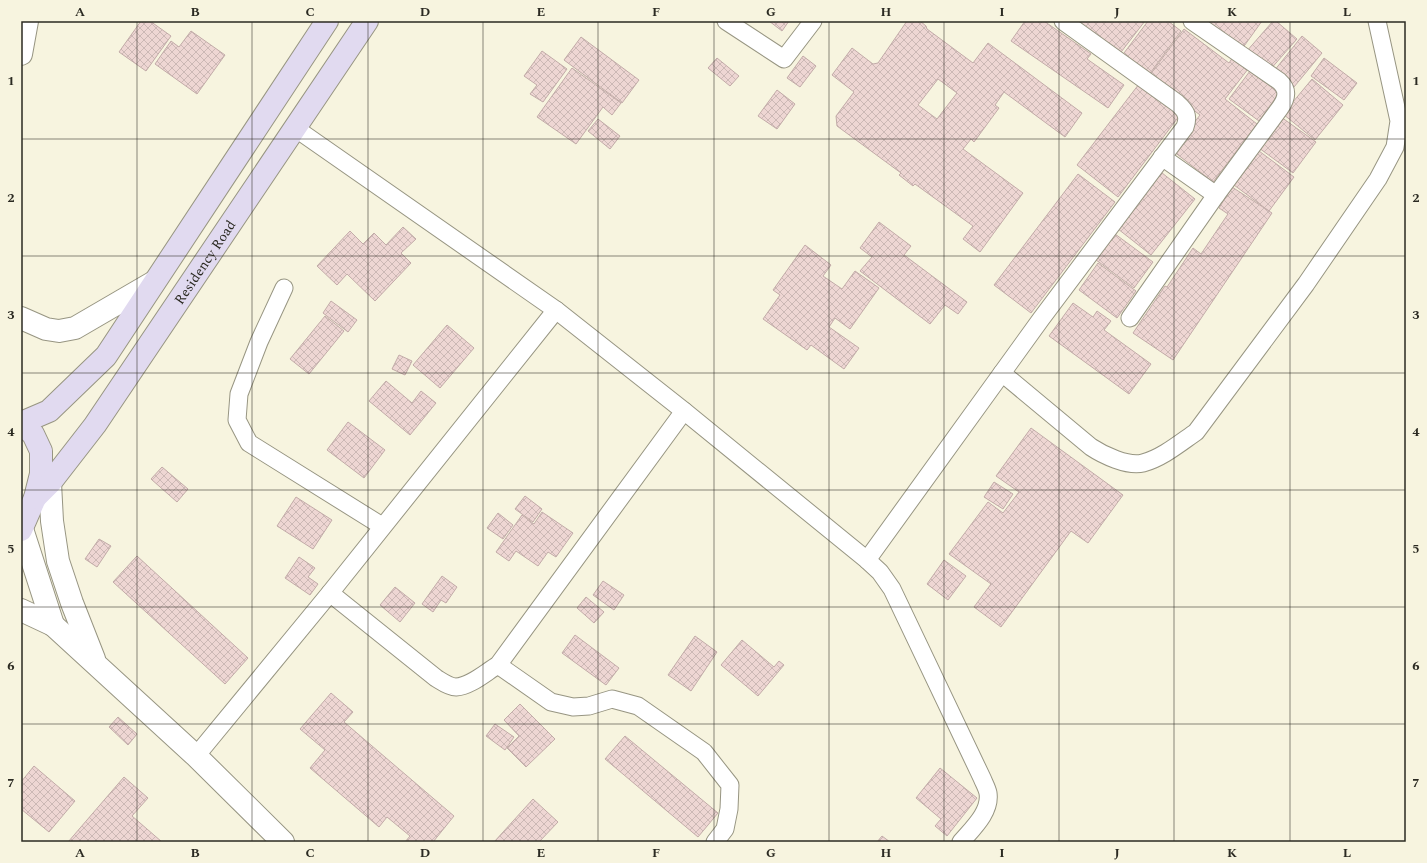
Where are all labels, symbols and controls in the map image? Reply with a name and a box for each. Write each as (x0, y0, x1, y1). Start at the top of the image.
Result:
text: A (75, 2, 85, 22)
text: B (190, 2, 200, 22)
text: C (305, 2, 315, 22)
text: D (420, 2, 430, 22)
text: E (537, 2, 546, 22)
text: F (652, 2, 660, 22)
text: G (766, 2, 776, 22)
text: H (881, 2, 892, 22)
text: I (999, 2, 1005, 22)
text: J (1114, 2, 1120, 22)
text: K (1227, 2, 1237, 22)
text: L (1343, 2, 1351, 22)
text: 1 (7, 71, 15, 91)
text: 1 (1412, 71, 1420, 91)
text: 2 (7, 188, 15, 208)
text: 2 (1412, 188, 1420, 208)
street label: Residency Road (169, 216, 241, 309)
text: 3 (7, 305, 15, 325)
text: 3 (1412, 305, 1420, 325)
text: 4 (7, 422, 15, 442)
text: 4 (1412, 422, 1420, 442)
text: 5 (7, 539, 15, 559)
text: 5 (1412, 539, 1420, 559)
text: 6 (7, 656, 15, 676)
text: 6 (1412, 656, 1420, 676)
text: 7 (7, 773, 15, 793)
text: 7 (1412, 773, 1420, 793)
text: A (75, 843, 85, 863)
text: B (190, 843, 200, 863)
text: C (305, 843, 315, 863)
text: D (420, 843, 430, 863)
text: E (537, 843, 546, 863)
text: F (652, 843, 660, 863)
text: G (766, 843, 776, 863)
text: H (881, 843, 892, 863)
text: I (999, 843, 1005, 863)
text: J (1114, 843, 1120, 863)
text: K (1227, 843, 1237, 863)
text: L (1343, 843, 1351, 863)

